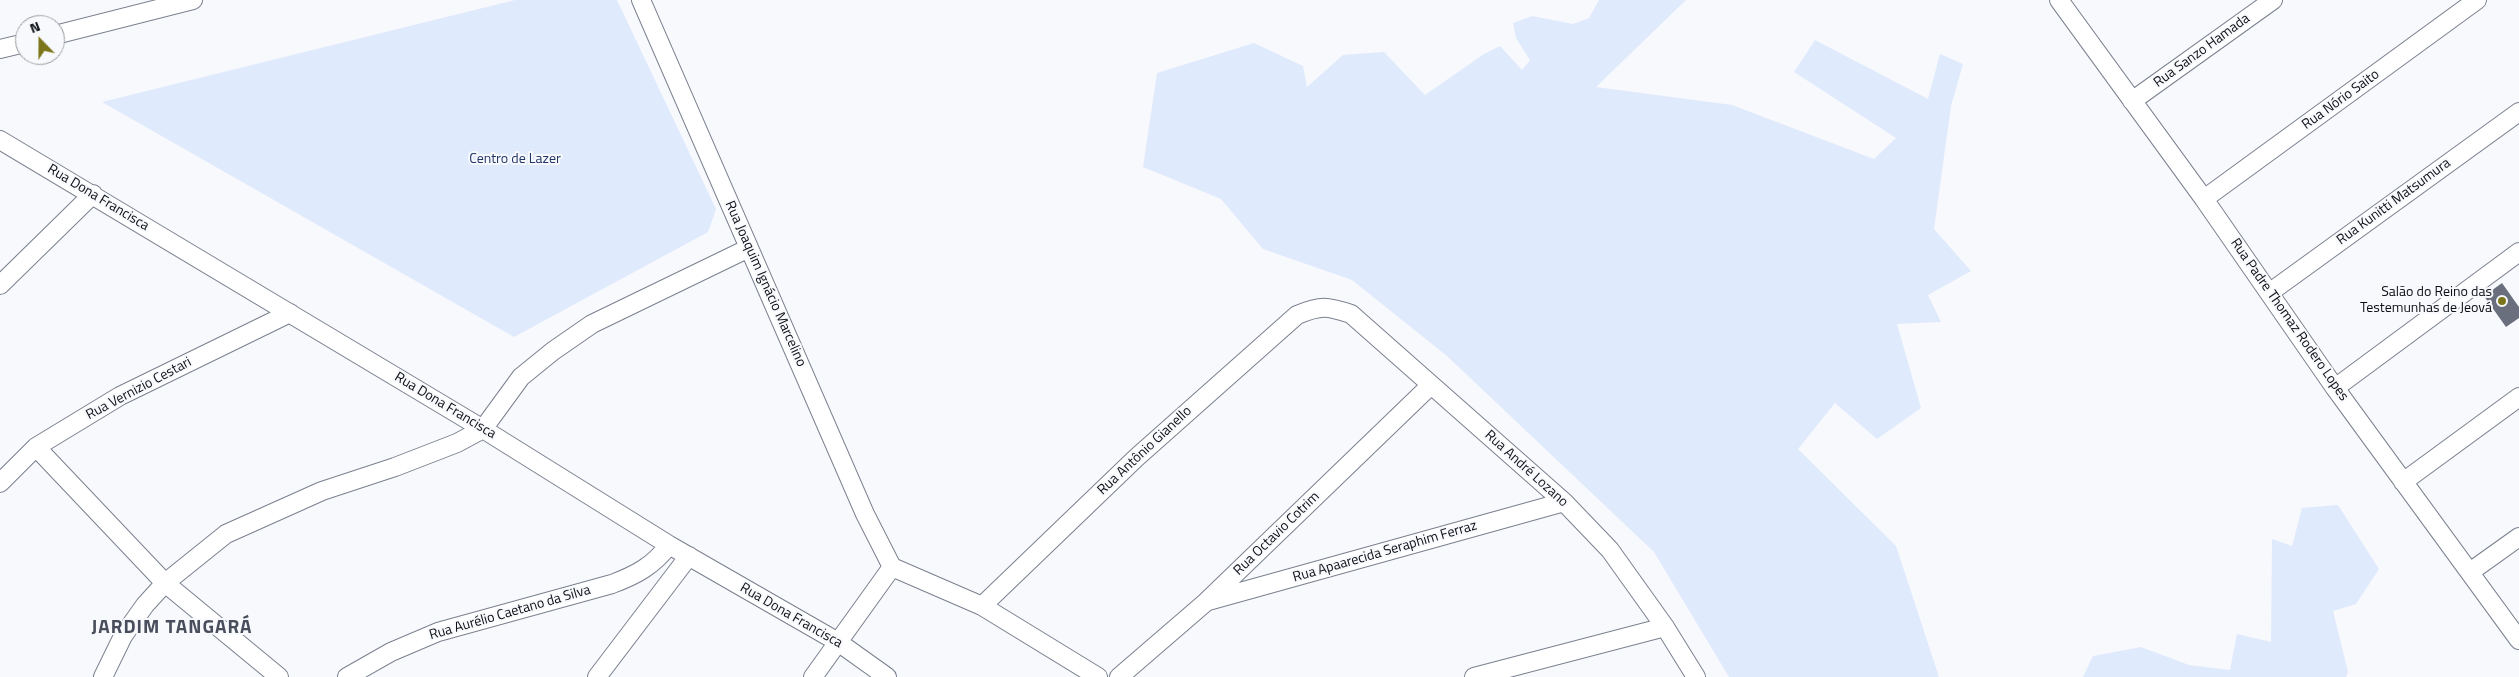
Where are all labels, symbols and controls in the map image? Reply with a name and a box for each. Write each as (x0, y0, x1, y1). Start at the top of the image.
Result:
street label: Rua Sanzo Hamada (2151, 11, 2253, 91)
north arrow (15, 15, 65, 65)
text: N (26, 15, 43, 38)
street label: Rua Nório Saito (2299, 66, 2383, 134)
park label: Centro de Lazer (469, 152, 561, 168)
street label: Rua Kunitti Matsumura (2334, 155, 2454, 249)
street label: Rua Dona Francisca (44, 161, 152, 235)
street label: Rua Joaquim Ignácio Marcelino (721, 199, 809, 369)
street label: Rua Padre Thomaz Rodero Lopes (2226, 235, 2352, 405)
place label: Salão do Reino das Testemunhas de Jeová (2360, 285, 2492, 318)
marker: Salão do Reino das Testemunhas de Jeová (2496, 295, 2508, 307)
street label: Rua Vernizio Cestari (83, 354, 195, 424)
street label: Rua Dona Francisca (391, 369, 499, 443)
street label: Rua Antônio Gianello (1094, 403, 1196, 499)
street label: Rua André Lozano (1481, 427, 1571, 511)
street label: Rua Octavio Cotrim (1231, 489, 1323, 579)
street label: Rua Apaarecida Seraphim Ferraz (1291, 518, 1479, 586)
street label: Rua Dona Francisca (737, 580, 845, 652)
street label: Rua Aurélio Caetano da Silva (427, 582, 593, 644)
district label: JARDIM TANGARÁ (90, 617, 254, 639)

